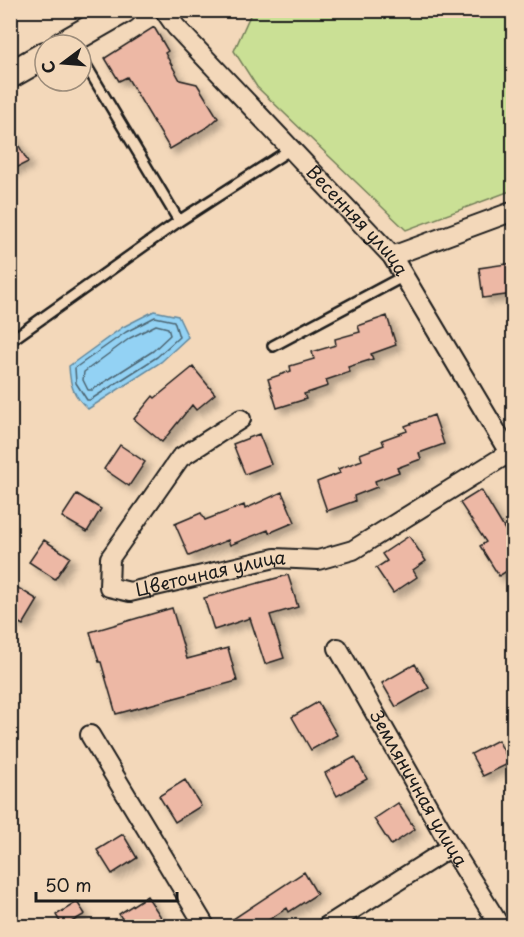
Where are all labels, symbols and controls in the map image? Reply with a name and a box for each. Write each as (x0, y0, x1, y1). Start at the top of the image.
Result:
north arrow (33, 33, 93, 93)
text: С (34, 58, 61, 77)
street label: Весенняя улица (301, 158, 416, 281)
street label: Цветочная улица (132, 543, 287, 602)
street label: Земляничная улица (364, 705, 475, 872)
scale bar (36, 865, 177, 903)
text: 50 m (45, 871, 92, 898)

